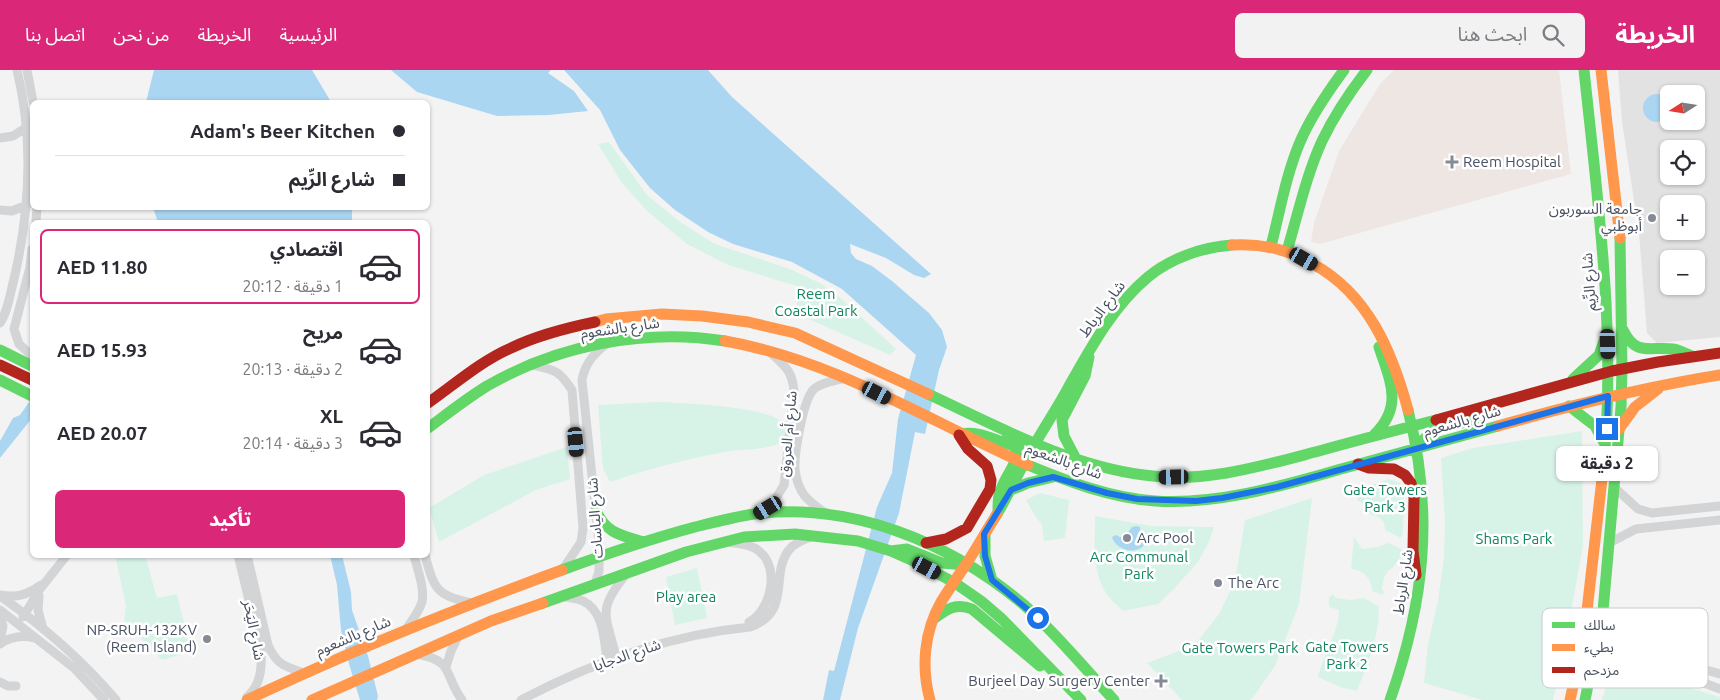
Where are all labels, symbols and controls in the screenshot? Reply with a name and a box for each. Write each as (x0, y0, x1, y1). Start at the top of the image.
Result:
search box (1235, 13, 1585, 58)
icon: search (1539, 21, 1567, 49)
text: الخريطة (1615, 21, 1695, 48)
text: ابحث هنا (1457, 23, 1527, 45)
text: اتصل بنا (25, 24, 85, 44)
text: من نحن (113, 24, 169, 44)
text: الخريطة (197, 24, 251, 44)
text: الرئيسية (279, 24, 337, 44)
north arrow (1660, 85, 1705, 130)
map controls (1660, 85, 1705, 295)
text: Adam's Beer Kitchen (190, 120, 375, 142)
button: locate (1660, 140, 1705, 185)
place label: Reem Hospital (1463, 153, 1561, 170)
marker: Reem Hospital (1445, 155, 1459, 169)
text: شارع الرِّيم (289, 168, 375, 190)
button: + (1660, 195, 1705, 240)
place label: جامعة السوربون أبوظبي (1549, 200, 1642, 237)
marker: جامعة السوربون أبوظبي (1646, 212, 1658, 224)
text: اقتصادي (270, 238, 343, 260)
icon: car (358, 244, 403, 289)
car (1287, 245, 1320, 273)
button: − (1660, 250, 1705, 295)
street label: شارع الرِّيم (1578, 252, 1603, 312)
text: AED 11.80 (57, 256, 148, 278)
text: 1 دقيقة · 20:12 (243, 277, 343, 295)
street label: شارع الرباط (1075, 277, 1132, 343)
park label: Reem Coastal Park (775, 285, 858, 319)
street label: شارع بالشعوم (579, 313, 661, 345)
text: مريح (303, 321, 343, 343)
icon: car (358, 327, 403, 372)
car (1599, 329, 1616, 359)
text: AED 15.93 (57, 339, 148, 361)
text: 2 دقيقة · 20:13 (243, 360, 343, 378)
car (860, 380, 893, 406)
street label: شارع أم العروق (775, 390, 804, 478)
street label: شارع بالشعوم (1421, 401, 1504, 444)
text: XL (320, 405, 343, 427)
icon: car (358, 410, 403, 455)
route end (1596, 418, 1618, 440)
text: AED 20.07 (57, 422, 148, 444)
car (567, 426, 584, 458)
text: 3 دقيقة · 20:14 (243, 434, 343, 452)
street label: شارع بالشعوم (1022, 439, 1105, 486)
callout: 2 دقيقة (1556, 446, 1658, 482)
text: 2 دقيقة (1580, 454, 1634, 472)
car (1158, 469, 1189, 485)
street label: شارع الياسات (583, 476, 610, 559)
park label: Gate Towers Park 3 (1343, 481, 1427, 515)
button: تأكيد (55, 490, 405, 548)
car (751, 494, 784, 522)
place label: Arc Pool (1137, 529, 1193, 546)
park label: Shams Park (1476, 530, 1553, 547)
marker: Arc Pool (1121, 532, 1133, 544)
park label: Arc Communal Park (1090, 548, 1188, 582)
street label: شارع الرباط (1390, 548, 1419, 616)
car (910, 554, 943, 582)
place label: The Arc (1228, 574, 1279, 591)
marker: The Arc (1212, 577, 1224, 589)
park label: Play area (656, 588, 716, 605)
street label: شارع اليَحَر (236, 597, 269, 663)
route start (1027, 607, 1049, 629)
legend (1542, 608, 1708, 688)
street label: شارع بالشعوم (313, 612, 395, 663)
text: سالك (1584, 617, 1616, 633)
place label: NP-SRUH-132KV (Reem Island) (86, 621, 197, 655)
marker: NP-SRUH-132KV (Reem Island) (201, 633, 213, 645)
street label: شارع الدجايا (591, 635, 664, 678)
park label: Gate Towers Park 2 (1305, 638, 1389, 672)
park label: Gate Towers Park (1182, 639, 1299, 656)
text: بطيء (1584, 639, 1614, 658)
text: مزدحم (1584, 662, 1619, 681)
place label: Burjeel Day Surgery Center (968, 672, 1150, 689)
marker: Burjeel Day Surgery Center (1154, 674, 1168, 688)

